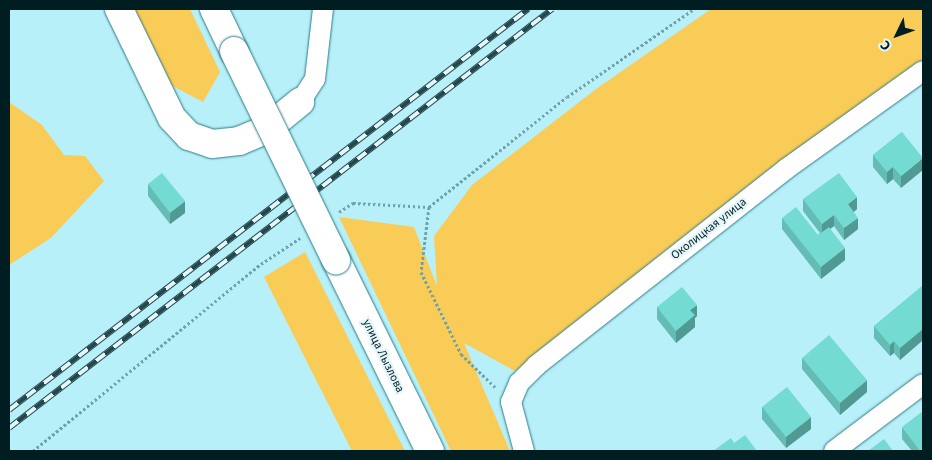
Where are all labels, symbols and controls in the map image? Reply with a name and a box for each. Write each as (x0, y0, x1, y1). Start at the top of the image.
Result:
north arrow (872, 10, 922, 60)
text: С (876, 35, 896, 55)
street label: Околицкая улица (668, 195, 750, 263)
street label: улица Лызлова (359, 317, 407, 395)

